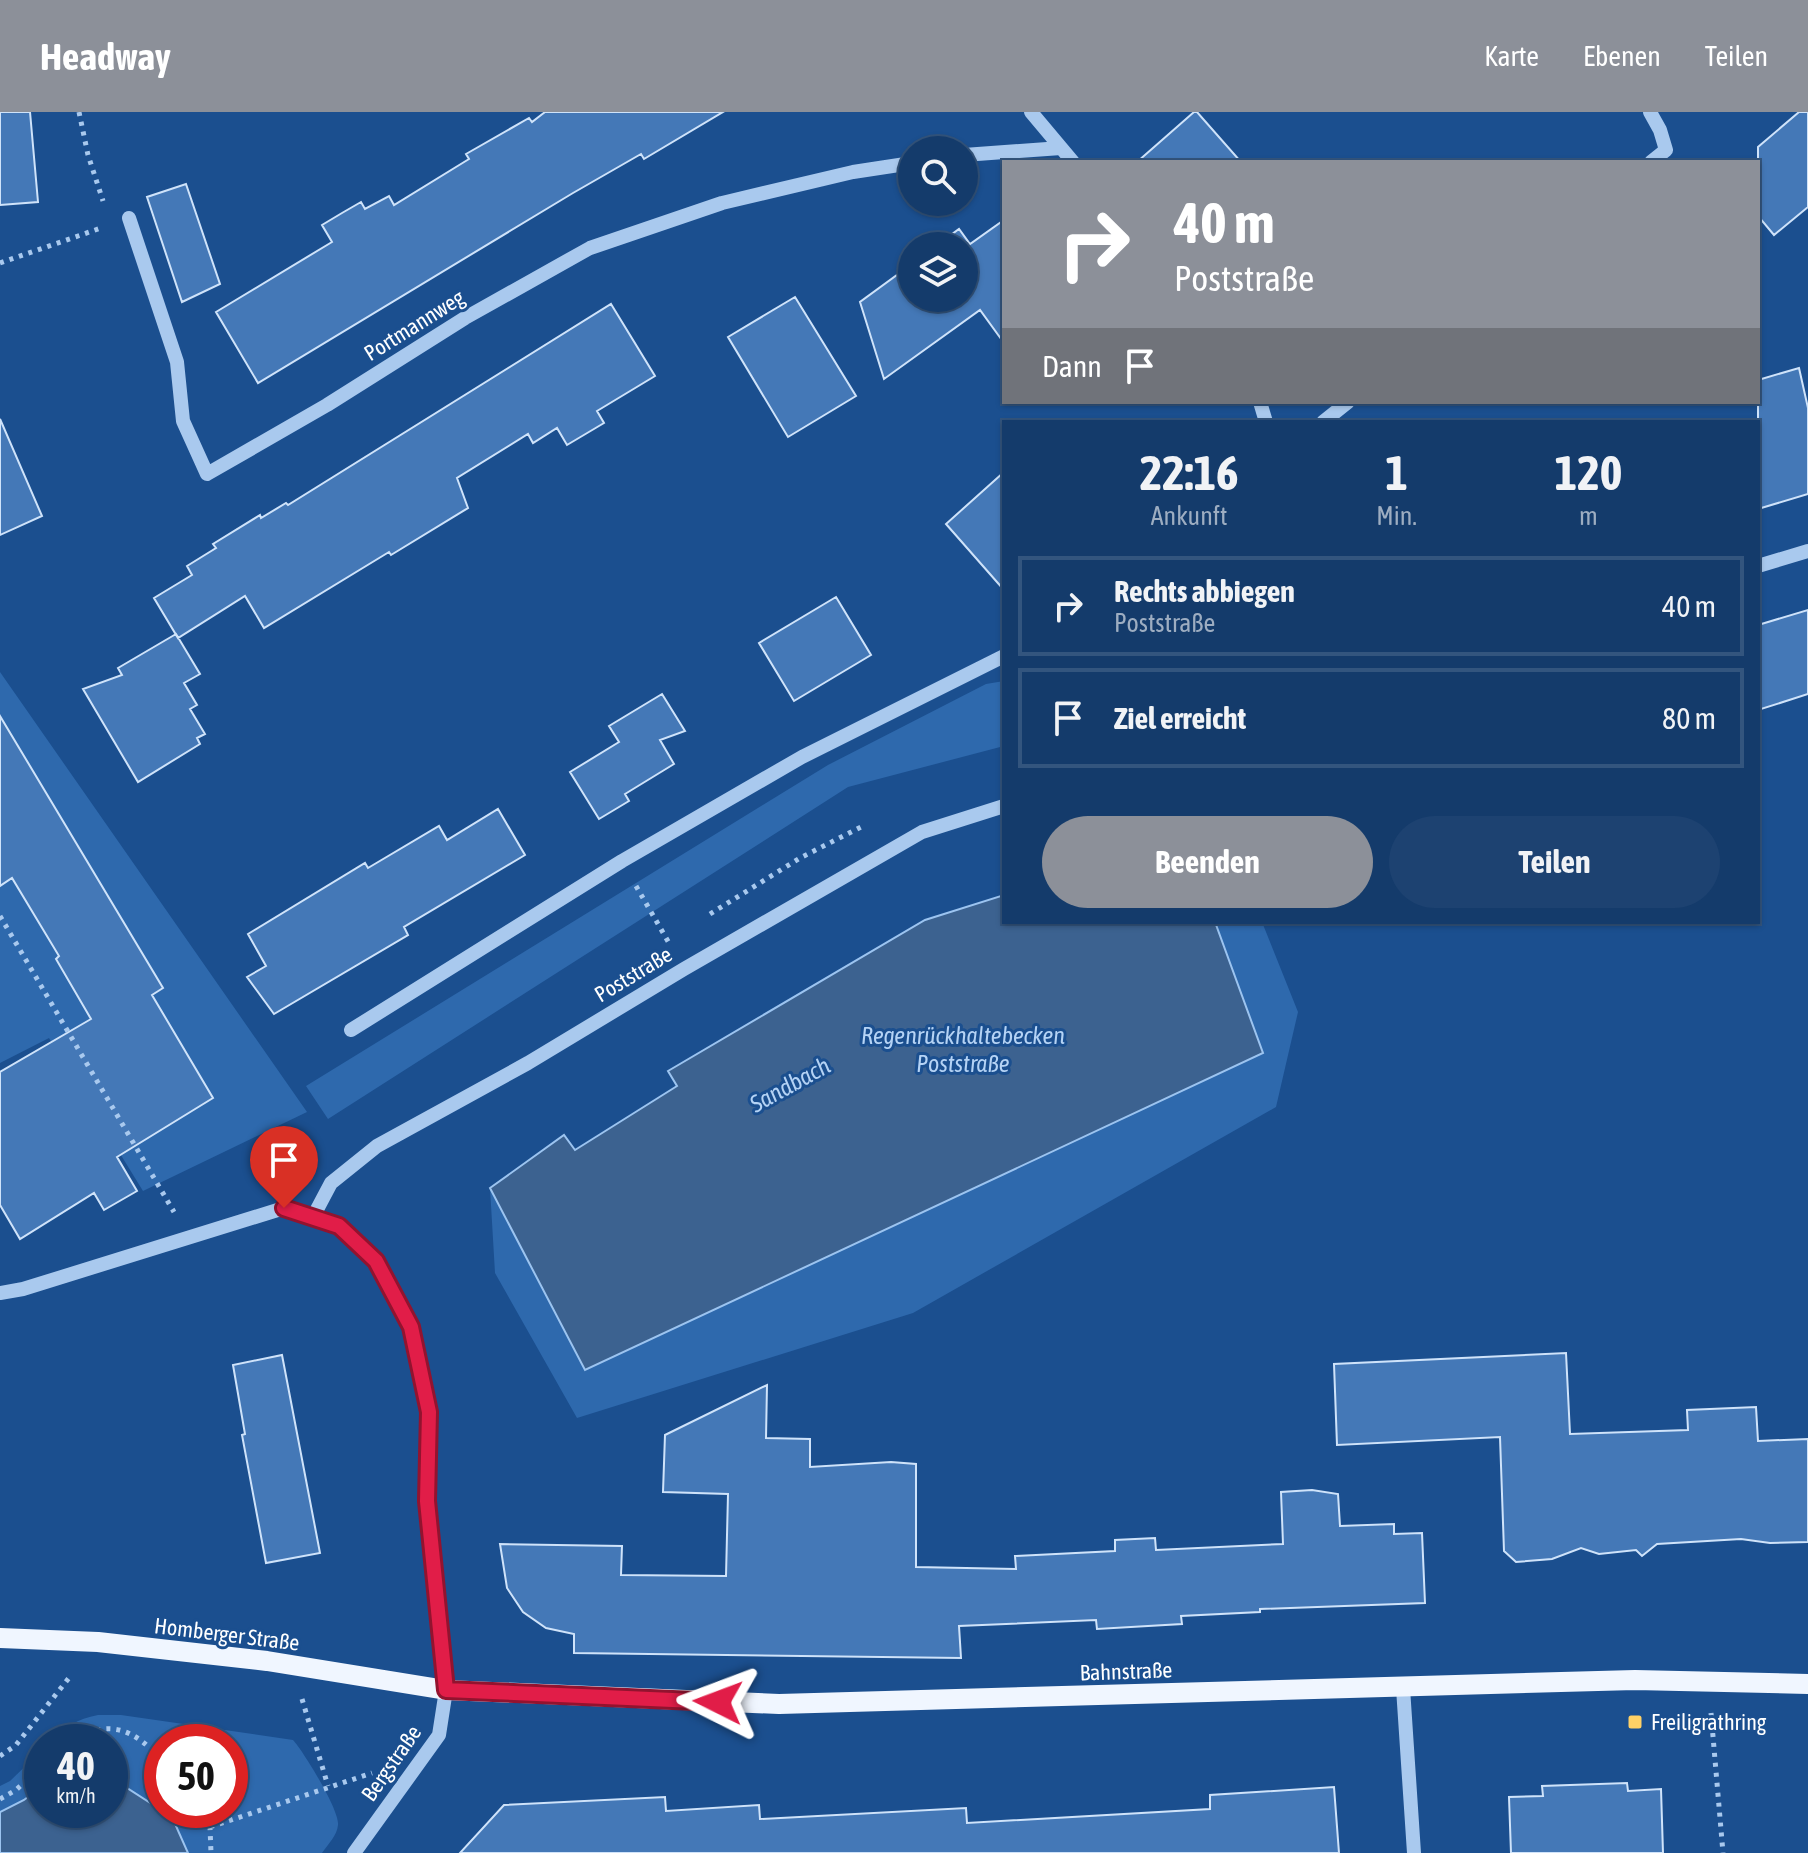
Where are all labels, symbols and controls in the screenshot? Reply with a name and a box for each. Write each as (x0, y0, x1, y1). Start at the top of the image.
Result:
text: Headway (40, 35, 171, 78)
text: Karte (1484, 40, 1539, 72)
text: Ebenen (1583, 40, 1661, 72)
text: Teilen (1705, 40, 1768, 72)
map controls (898, 136, 978, 312)
button: search (898, 136, 978, 216)
text: 40 m (1174, 191, 1275, 255)
icon: right (1042, 192, 1146, 296)
button: layers (898, 232, 978, 312)
text: Poststraße (1174, 257, 1314, 299)
street label: Portmannweg (359, 284, 469, 366)
icon: arrive (1118, 344, 1162, 388)
text: Dann (1042, 349, 1102, 383)
text: 22:16 (1140, 445, 1239, 500)
text: 1 (1385, 445, 1408, 500)
text: 120 (1555, 445, 1622, 500)
text: Ankunft (1151, 501, 1227, 531)
text: Min. (1376, 501, 1417, 531)
text: m (1579, 501, 1598, 531)
text: Rechts abbiegen (1114, 574, 1295, 608)
icon: right (1046, 584, 1090, 628)
text: 40 m (1662, 589, 1716, 623)
text: Poststraße (1114, 608, 1215, 638)
icon: arrive (1046, 696, 1090, 740)
text: Ziel erreicht (1114, 701, 1246, 735)
text: 80 m (1662, 701, 1716, 735)
button: Beenden (1042, 816, 1373, 908)
button: Teilen (1389, 816, 1720, 908)
street label: Poststraße (590, 941, 676, 1007)
water label: Regenrückhaltebecken Poststraße (861, 1022, 1065, 1077)
water label: Sandbach (744, 1051, 835, 1118)
pin (250, 1126, 318, 1208)
icon: arrive (262, 1138, 306, 1182)
street label: Homberger Straße (153, 1612, 301, 1656)
street label: Bahnstraße (1079, 1656, 1173, 1686)
position arrow (676, 1660, 760, 1744)
place label: Freiligrathring (1651, 1709, 1767, 1735)
marker: Freiligrathring (1626, 1713, 1644, 1731)
street label: Bergstraße (356, 1720, 426, 1806)
speed limit sign: 50 (144, 1724, 248, 1828)
text: 40 (57, 1743, 95, 1788)
text: km/h (56, 1784, 96, 1807)

